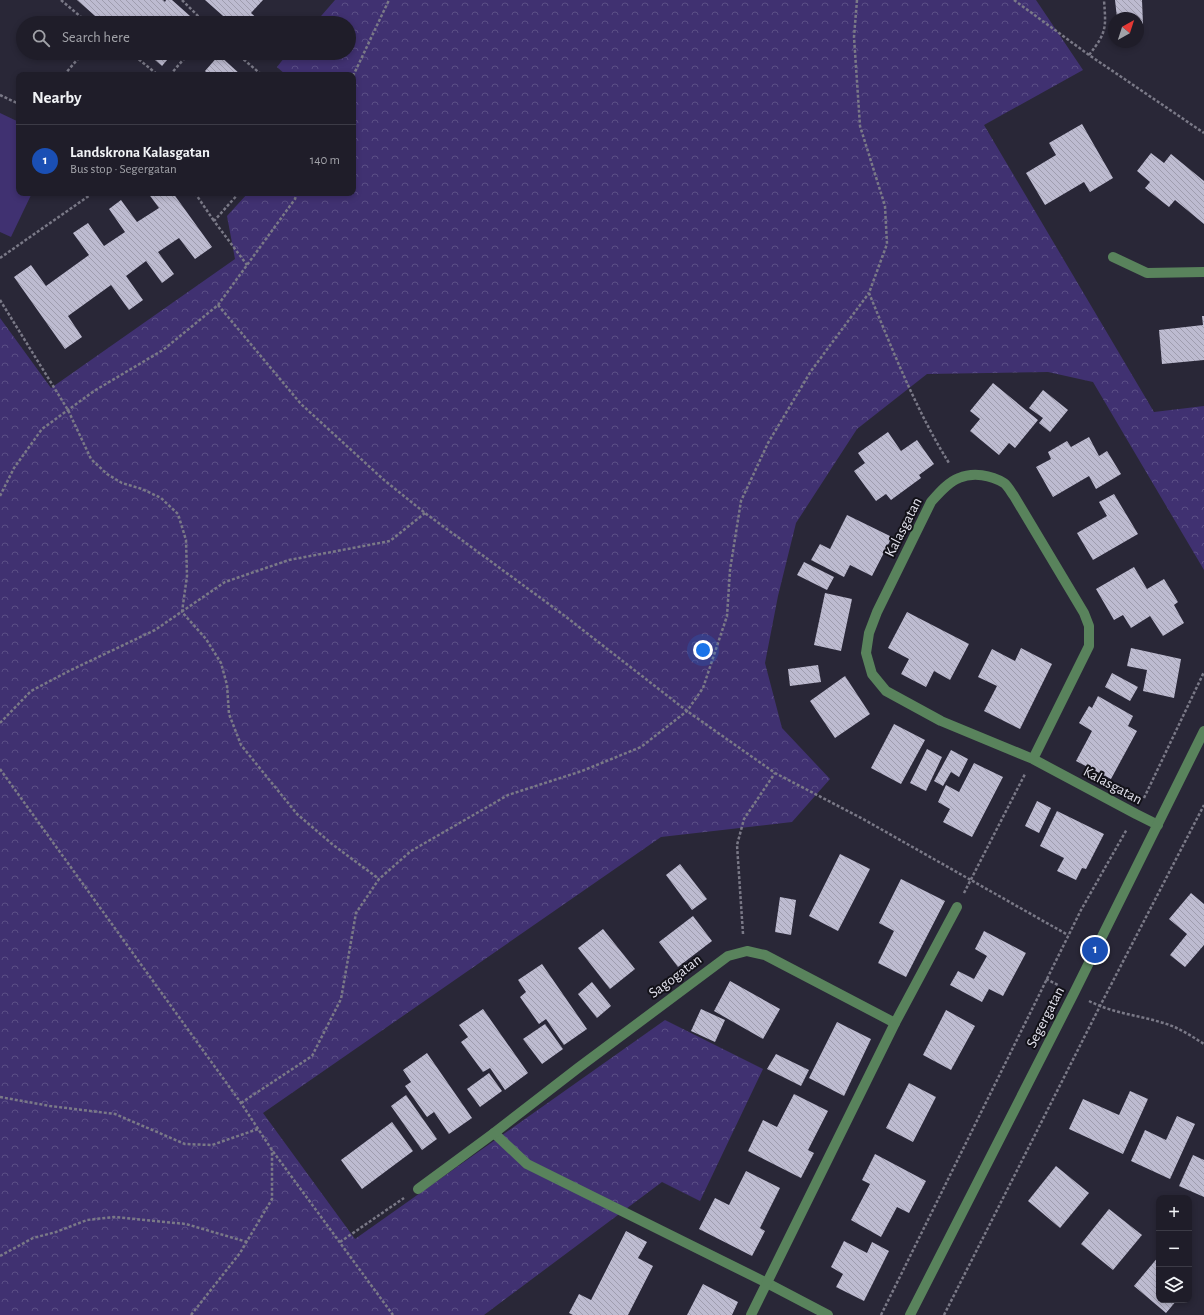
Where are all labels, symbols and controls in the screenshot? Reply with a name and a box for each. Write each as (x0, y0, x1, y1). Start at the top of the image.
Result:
north arrow (1108, 12, 1144, 48)
search box (16, 16, 356, 60)
icon: search (30, 27, 52, 49)
text: Search here (62, 30, 130, 45)
text: Nearby (32, 89, 82, 106)
text: Landskrona Kalasgatan (70, 145, 210, 160)
text: 1 (43, 154, 47, 167)
text: 140 m (310, 154, 340, 167)
text: Bus stop · Segergatan (70, 163, 177, 176)
street label: Kalasgatan (882, 495, 925, 559)
your location (693, 640, 713, 660)
street label: Kalasgatan (1081, 764, 1145, 807)
pin: 1 (1082, 935, 1108, 965)
street label: Sagogatan (646, 952, 704, 1001)
street label: Segergatan (1024, 984, 1067, 1050)
map controls (1156, 1195, 1192, 1303)
button: + (1156, 1195, 1192, 1231)
button: − (1156, 1231, 1192, 1267)
button: layers (1156, 1267, 1192, 1303)

